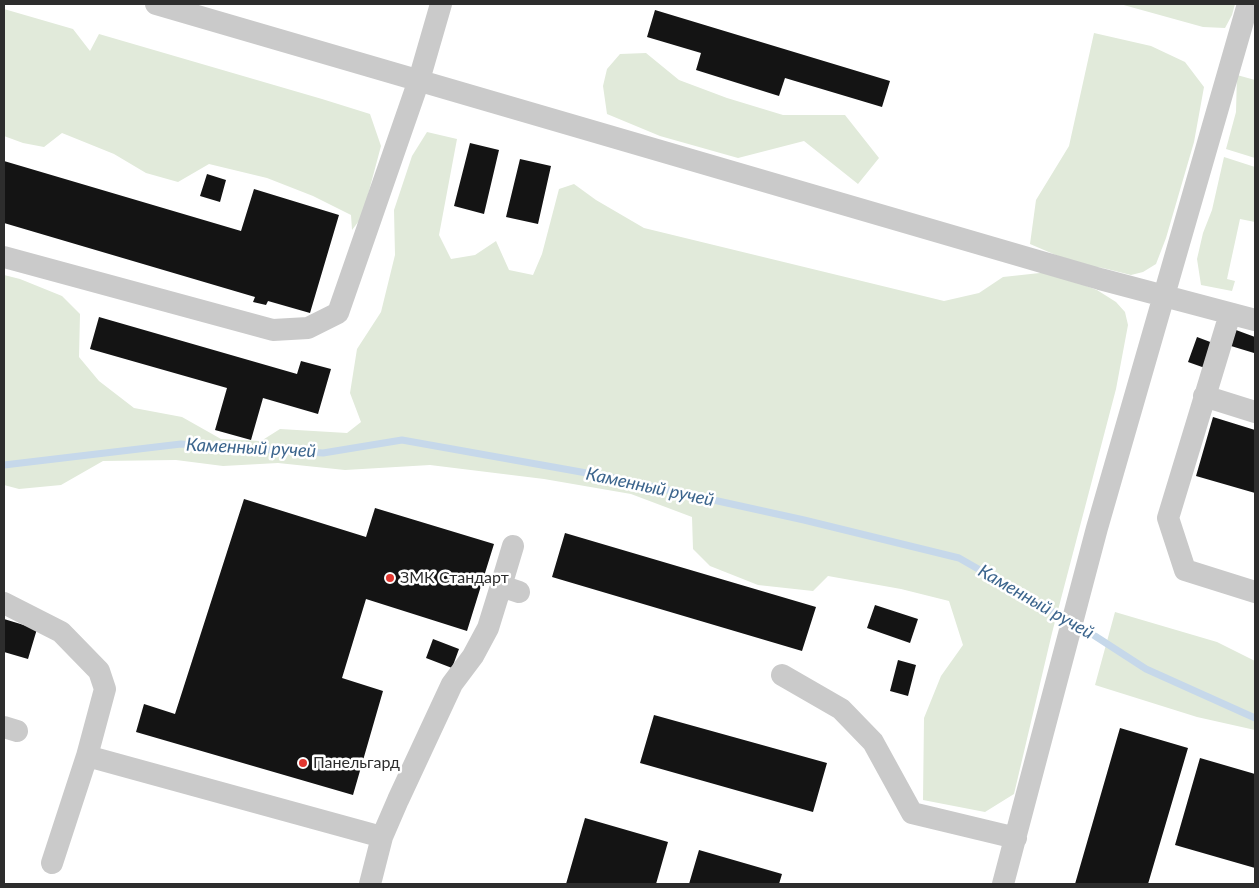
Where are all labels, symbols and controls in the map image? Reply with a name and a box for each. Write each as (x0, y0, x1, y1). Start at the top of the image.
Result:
water label: Каменный ручей (185, 434, 317, 462)
water label: Каменный ручей (584, 463, 716, 511)
water label: Каменный ручей (974, 560, 1098, 644)
place label: ЗМК Стандарт (400, 568, 509, 588)
marker: ЗМК Стандарт (384, 572, 396, 584)
place label: Панельгард (313, 753, 400, 773)
marker: Панельгард (297, 757, 309, 769)

